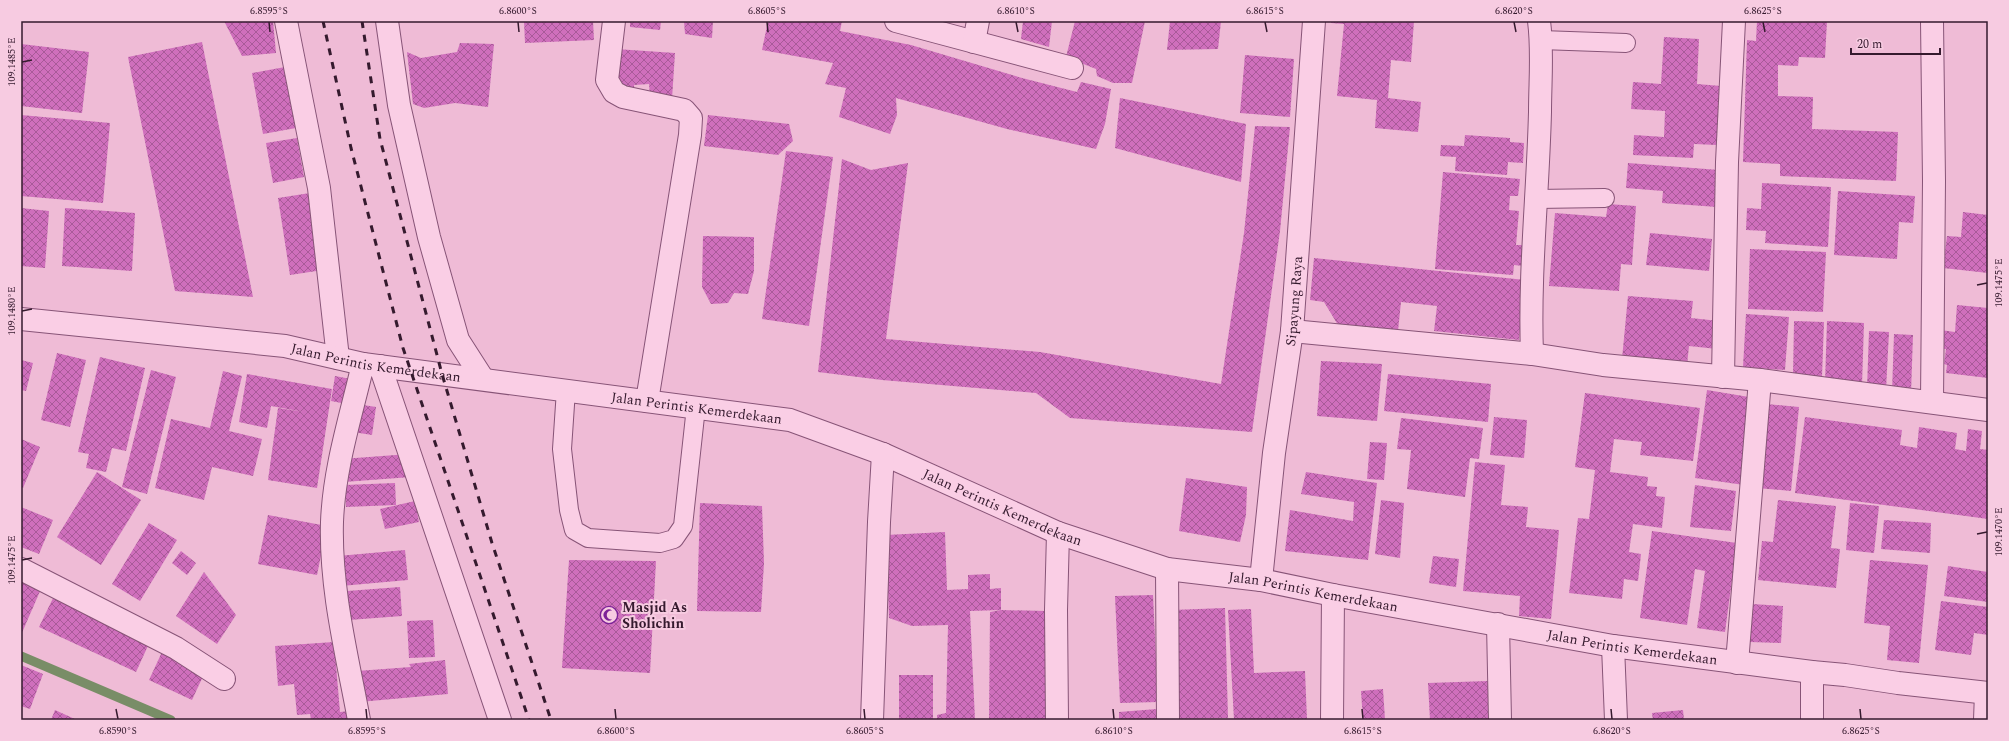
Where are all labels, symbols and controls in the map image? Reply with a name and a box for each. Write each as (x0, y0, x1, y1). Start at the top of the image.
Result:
text: 6.8595°S (250, 3, 288, 19)
text: 6.8600°S (499, 3, 537, 19)
text: 6.8605°S (748, 3, 786, 19)
text: 6.8610°S (997, 3, 1035, 19)
text: 6.8615°S (1246, 3, 1284, 19)
text: 6.8620°S (1495, 3, 1533, 19)
text: 6.8625°S (1744, 3, 1782, 19)
scale bar (1851, 30, 1940, 56)
text: 20 m (1857, 35, 1882, 54)
text: 109.1485°E (4, 37, 20, 87)
street label: Sipayung Raya (1280, 255, 1308, 348)
text: 109.1475°E (1991, 258, 2007, 308)
text: 109.1480°E (4, 286, 20, 336)
street label: Jalan Perintis Kemerdekaan (289, 338, 462, 388)
street label: Jalan Perintis Kemerdekaan (610, 387, 783, 430)
street label: Jalan Perintis Kemerdekaan (919, 463, 1085, 551)
text: 109.1470°E (1991, 507, 2007, 557)
text: 109.1475°E (4, 535, 20, 585)
street label: Jalan Perintis Kemerdekaan (1227, 566, 1400, 618)
place label: Masjid As Sholichin (622, 597, 687, 634)
mosque icon: Masjid As Sholichin (599, 605, 619, 625)
street label: Jalan Perintis Kemerdekaan (1545, 624, 1719, 671)
text: 6.8590°S (99, 723, 137, 739)
text: 6.8595°S (348, 723, 386, 739)
text: 6.8600°S (597, 723, 635, 739)
text: 6.8605°S (846, 723, 884, 739)
text: 6.8610°S (1095, 723, 1133, 739)
text: 6.8615°S (1344, 723, 1382, 739)
text: 6.8620°S (1593, 723, 1631, 739)
text: 6.8625°S (1842, 723, 1880, 739)

